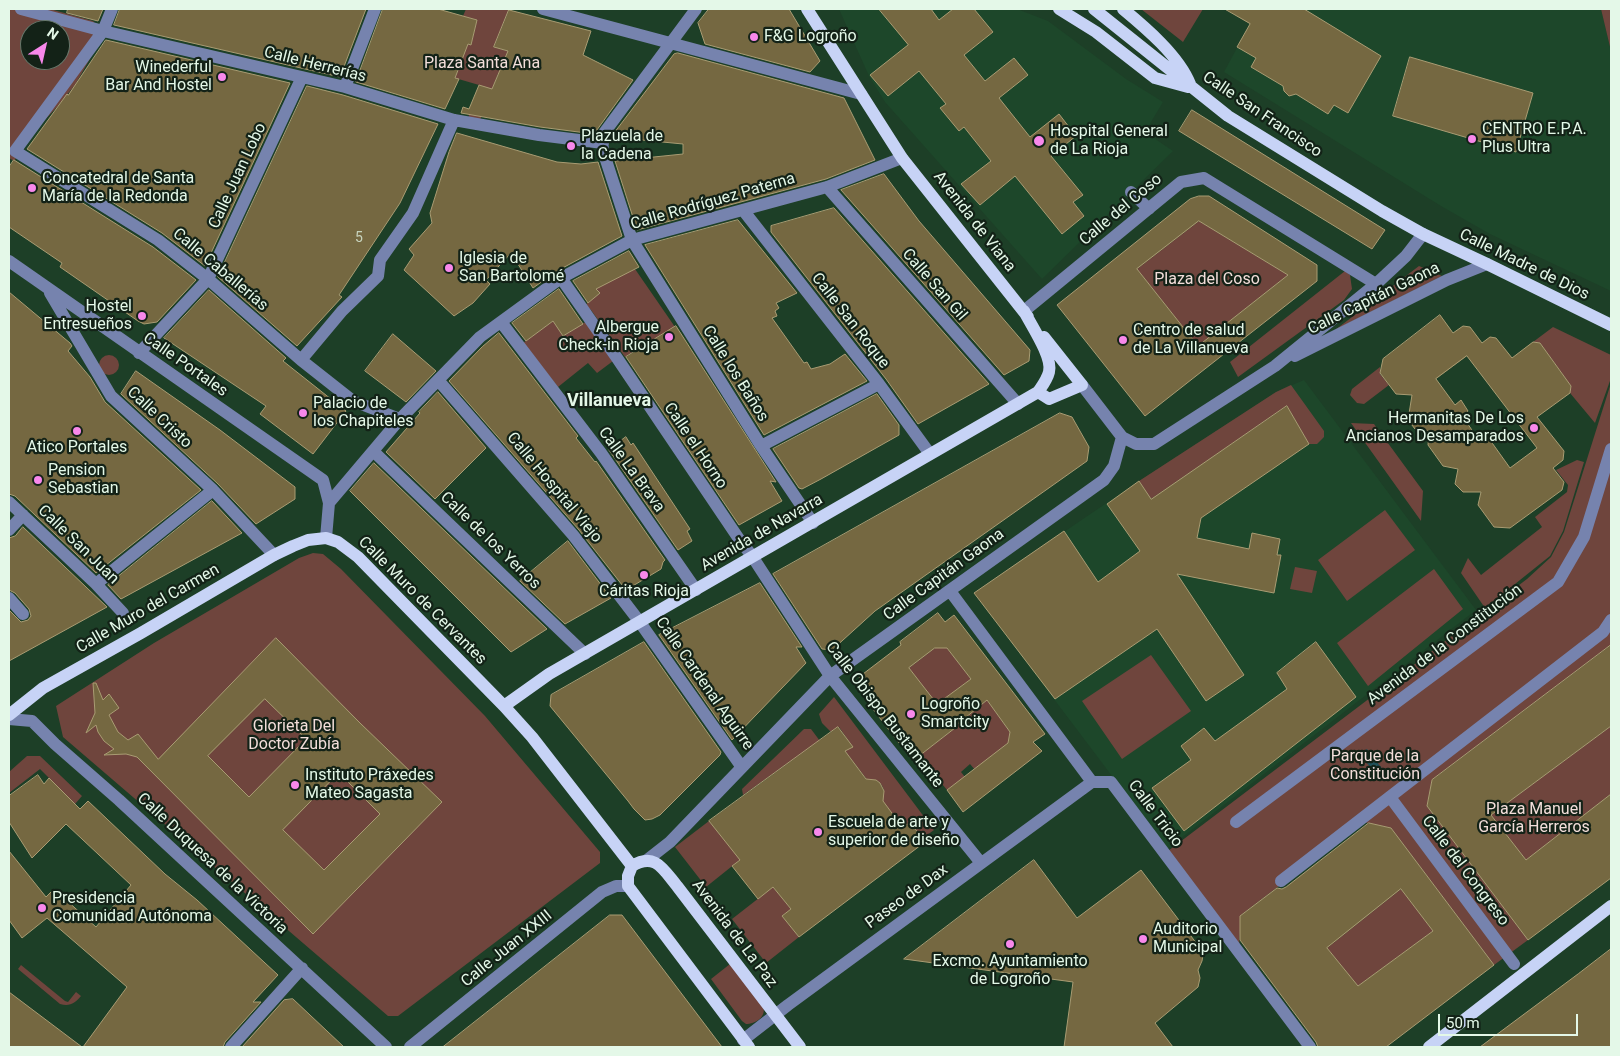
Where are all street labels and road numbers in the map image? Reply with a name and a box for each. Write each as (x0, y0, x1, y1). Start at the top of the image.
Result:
street label: Calle Herrerías (262, 43, 368, 87)
street label: Calle San Francisco (1199, 68, 1325, 162)
street label: Calle Juan Lobo (205, 120, 271, 232)
street label: Avenida de Viana (929, 168, 1019, 276)
street label: Calle Rodríguez Paterna (628, 169, 798, 235)
street label: Calle del Coso (1076, 170, 1166, 250)
street label: Calle Caballerías (168, 224, 272, 316)
street label: Calle Madre de Dios (1456, 225, 1592, 305)
street label: Calle San Gil (898, 245, 970, 325)
street label: Calle Capitán Gaona (1305, 259, 1443, 339)
street label: Calle San Roque (807, 269, 893, 373)
street label: Calle los Baños (698, 322, 772, 426)
street label: Calle Portales (139, 329, 231, 401)
street label: Calle Cristo (123, 383, 195, 453)
street label: Calle el Horno (659, 399, 731, 493)
street label: Calle La Brava (594, 424, 668, 516)
street label: Calle Hospital Viejo (502, 429, 606, 547)
street label: Calle de los Yerros (436, 488, 544, 594)
street label: Avenida de Navarra (698, 490, 826, 576)
street label: Calle San Juan (33, 501, 123, 589)
street label: Calle Capitán Gaona (880, 525, 1008, 625)
street label: Calle Muro de Cervantes (354, 533, 490, 669)
street label: Calle Muro del Carmen (73, 560, 223, 658)
street label: Avenida de la Constitución (1364, 581, 1526, 709)
street label: Calle Cardenal Aguirre (651, 614, 757, 754)
street label: Calle Obispo Bustamante (821, 638, 947, 792)
street label: Calle Tricio (1124, 777, 1186, 851)
street label: Calle Duquesa de la Victoria (133, 789, 291, 939)
street label: Calle del Congreso (1417, 812, 1513, 930)
street label: Paseo de Dax (862, 861, 952, 933)
street label: Avenida de La Paz (687, 876, 781, 992)
street label: Calle Juan XXIII (458, 906, 556, 992)

